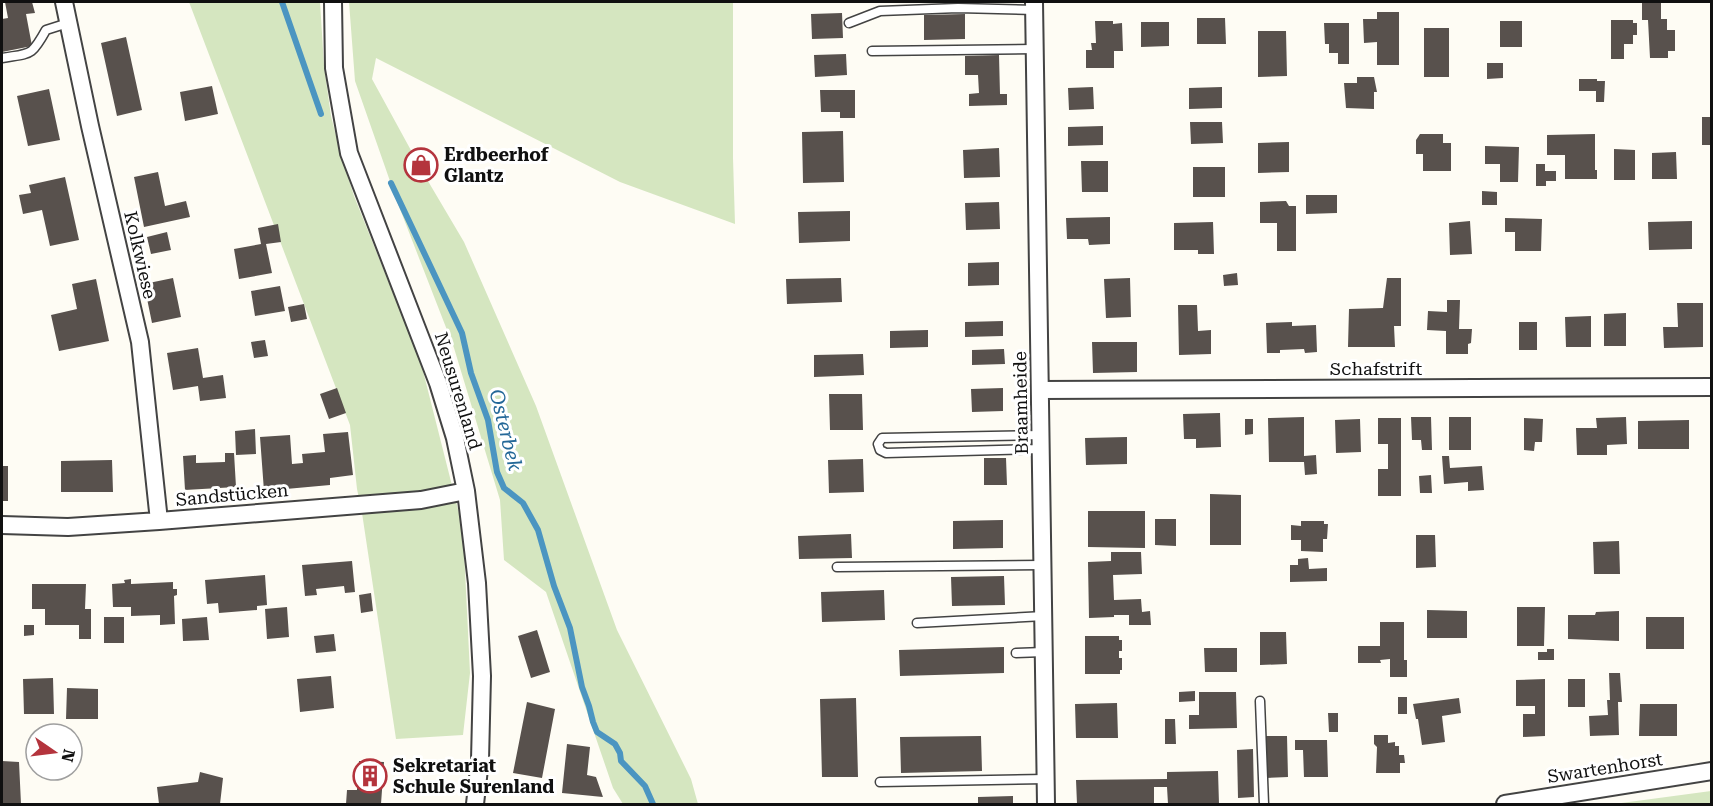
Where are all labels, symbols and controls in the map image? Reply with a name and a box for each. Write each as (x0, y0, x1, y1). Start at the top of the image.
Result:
place label: Erdbeerhof Glantz (444, 144, 550, 186)
shop icon: Erdbeerhof Glantz (403, 147, 439, 183)
street label: Kolkwiese (120, 209, 161, 301)
street label: Neusurenland (431, 329, 486, 453)
street label: Braamheide (1009, 351, 1032, 455)
street label: Schafstrift (1330, 358, 1422, 379)
water label: Osterbek (484, 387, 528, 473)
street label: Sandstücken (175, 479, 290, 510)
north arrow (24, 722, 84, 782)
text: N (57, 747, 79, 764)
street label: Swartenhorst (1546, 748, 1664, 787)
place label: Sekretariat Schule Surenland (393, 755, 554, 797)
building icon: Sekretariat Schule Surenland (352, 758, 388, 794)

